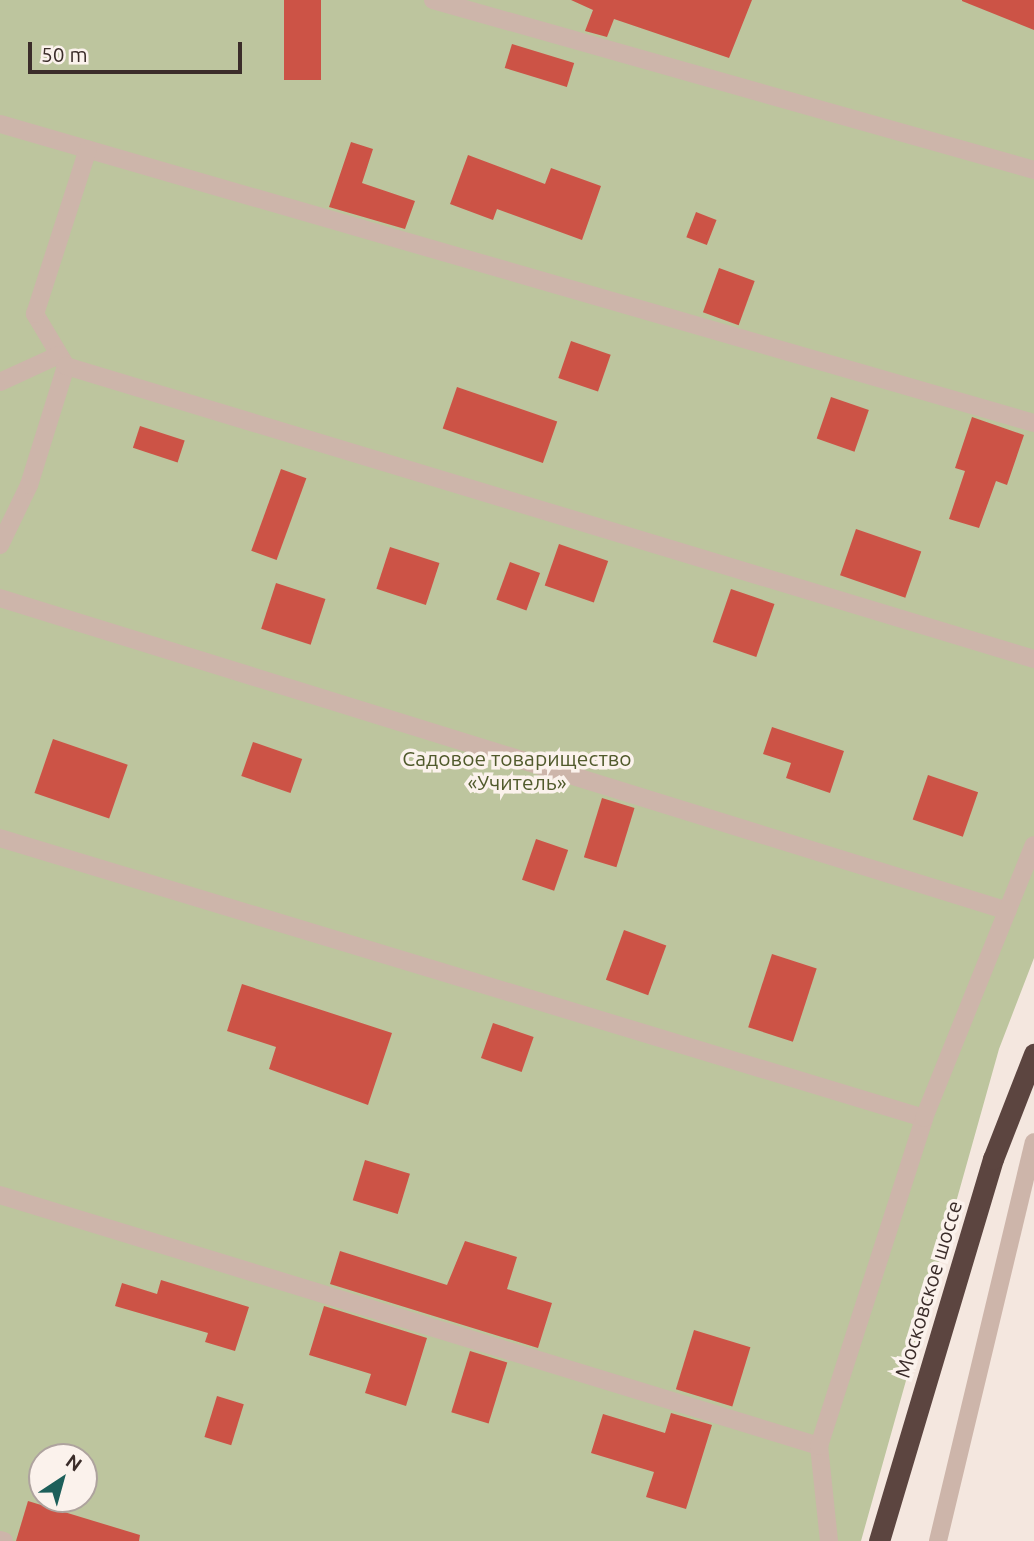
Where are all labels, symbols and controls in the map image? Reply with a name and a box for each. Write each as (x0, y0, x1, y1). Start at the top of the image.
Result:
scale bar (32, 28, 245, 72)
text: 50 m (41, 42, 88, 66)
park label: Садовое товарищество «Учитель» (402, 745, 632, 795)
street label: Московское шоссе (889, 1197, 967, 1381)
north arrow (28, 1443, 98, 1513)
text: N (62, 1450, 86, 1476)

